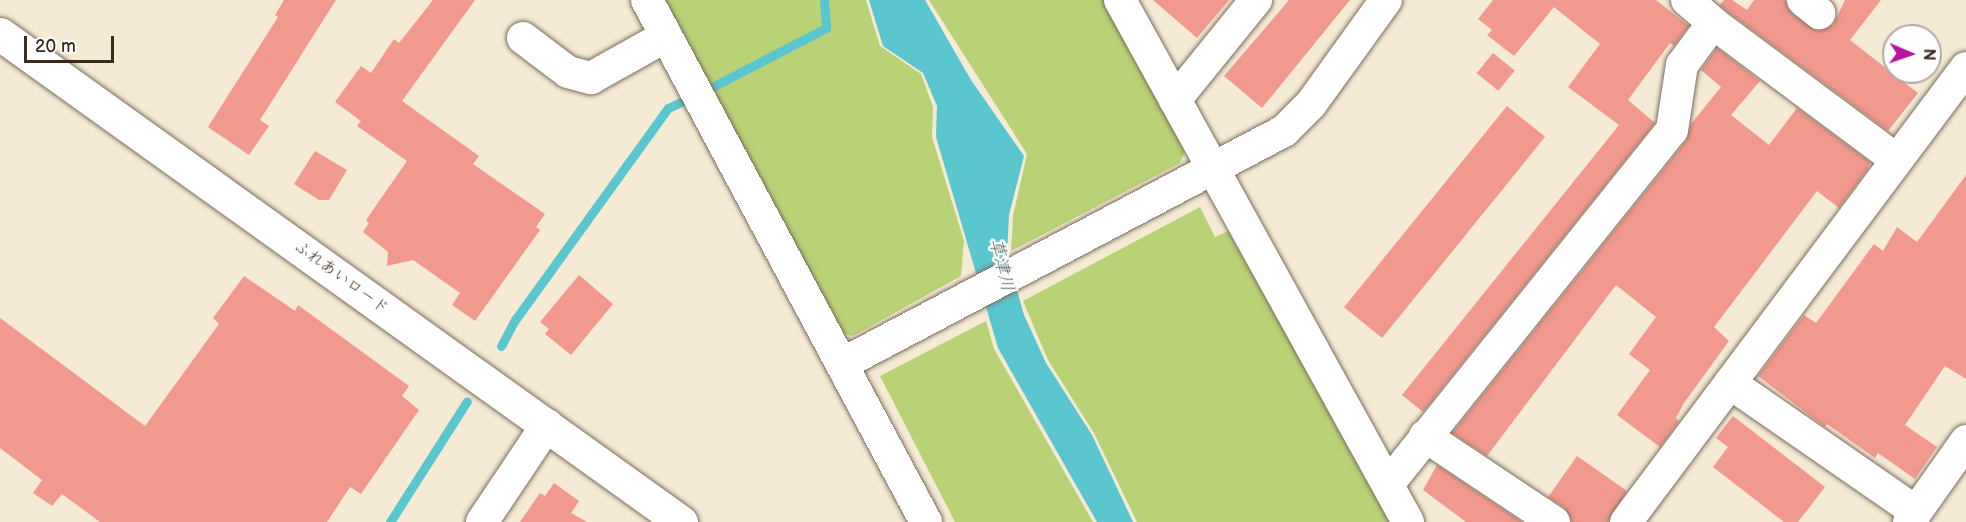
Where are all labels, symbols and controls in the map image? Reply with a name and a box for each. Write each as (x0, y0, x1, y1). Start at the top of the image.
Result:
scale bar (27, 24, 117, 62)
north arrow (1882, 24, 1942, 84)
text: 20 m (35, 36, 76, 57)
text: N (1919, 48, 1938, 61)
water label: 草津川 (984, 236, 1018, 294)
street label: ふれあいロード (290, 237, 392, 319)

